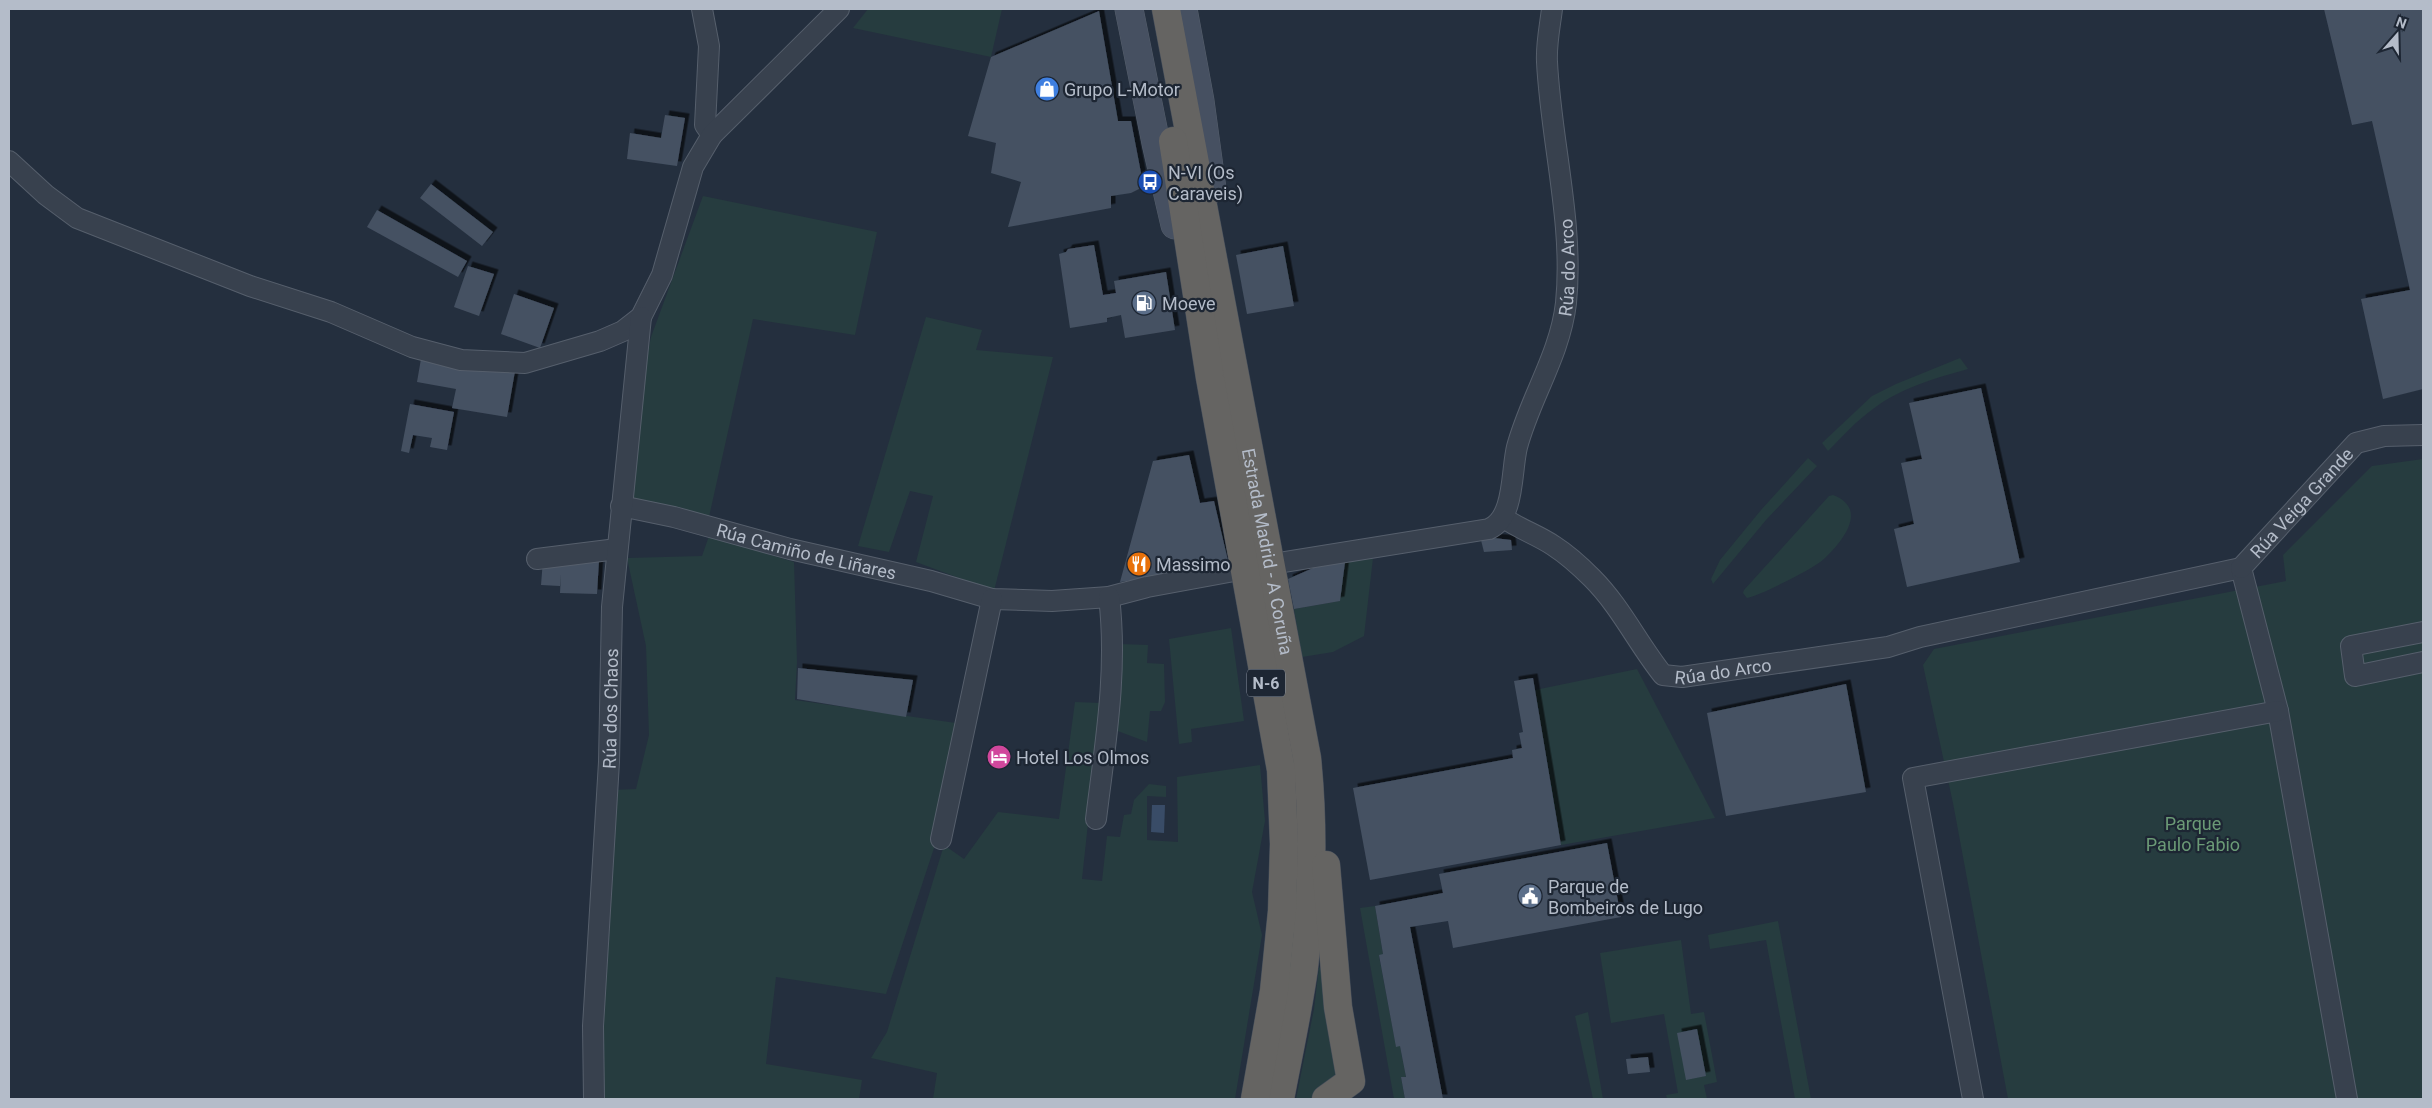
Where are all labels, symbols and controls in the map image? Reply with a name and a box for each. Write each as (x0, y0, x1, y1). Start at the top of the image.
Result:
north arrow (2372, 10, 2422, 60)
text: N (2394, 14, 2409, 32)
shop icon: Grupo L-Motor (1034, 76, 1060, 102)
place label: Grupo L-Motor (1064, 79, 1180, 100)
place label: N-VI (Os Caraveis) (1168, 162, 1243, 205)
bus stop icon: N-VI (Os Caraveis) (1137, 169, 1163, 195)
street label: Rúa do Arco (1554, 218, 1578, 318)
fuel station icon: Moeve (1131, 290, 1157, 316)
place label: Moeve (1162, 293, 1216, 314)
street label: Rúa Veiga Grande (2245, 443, 2357, 562)
street label: Estrada Madrid - A Coruña (1238, 447, 1298, 656)
street label: Rúa Camiño de Liñares (714, 519, 898, 583)
restaurant icon: Massimo (1126, 551, 1152, 577)
place label: Massimo (1156, 554, 1231, 575)
street label: Rúa dos Chaos (598, 648, 622, 769)
street label: Rúa do Arco (1674, 654, 1773, 688)
road number: N-6 (1247, 670, 1285, 696)
hotel icon: Hotel Los Olmos (986, 744, 1012, 770)
place label: Hotel Los Olmos (1016, 747, 1149, 768)
park label: Parque Paulo Fabio (2146, 813, 2240, 855)
place label: Parque de Bombeiros de Lugo (1548, 876, 1703, 918)
public building icon: Parque de Bombeiros de Lugo (1517, 883, 1543, 909)

